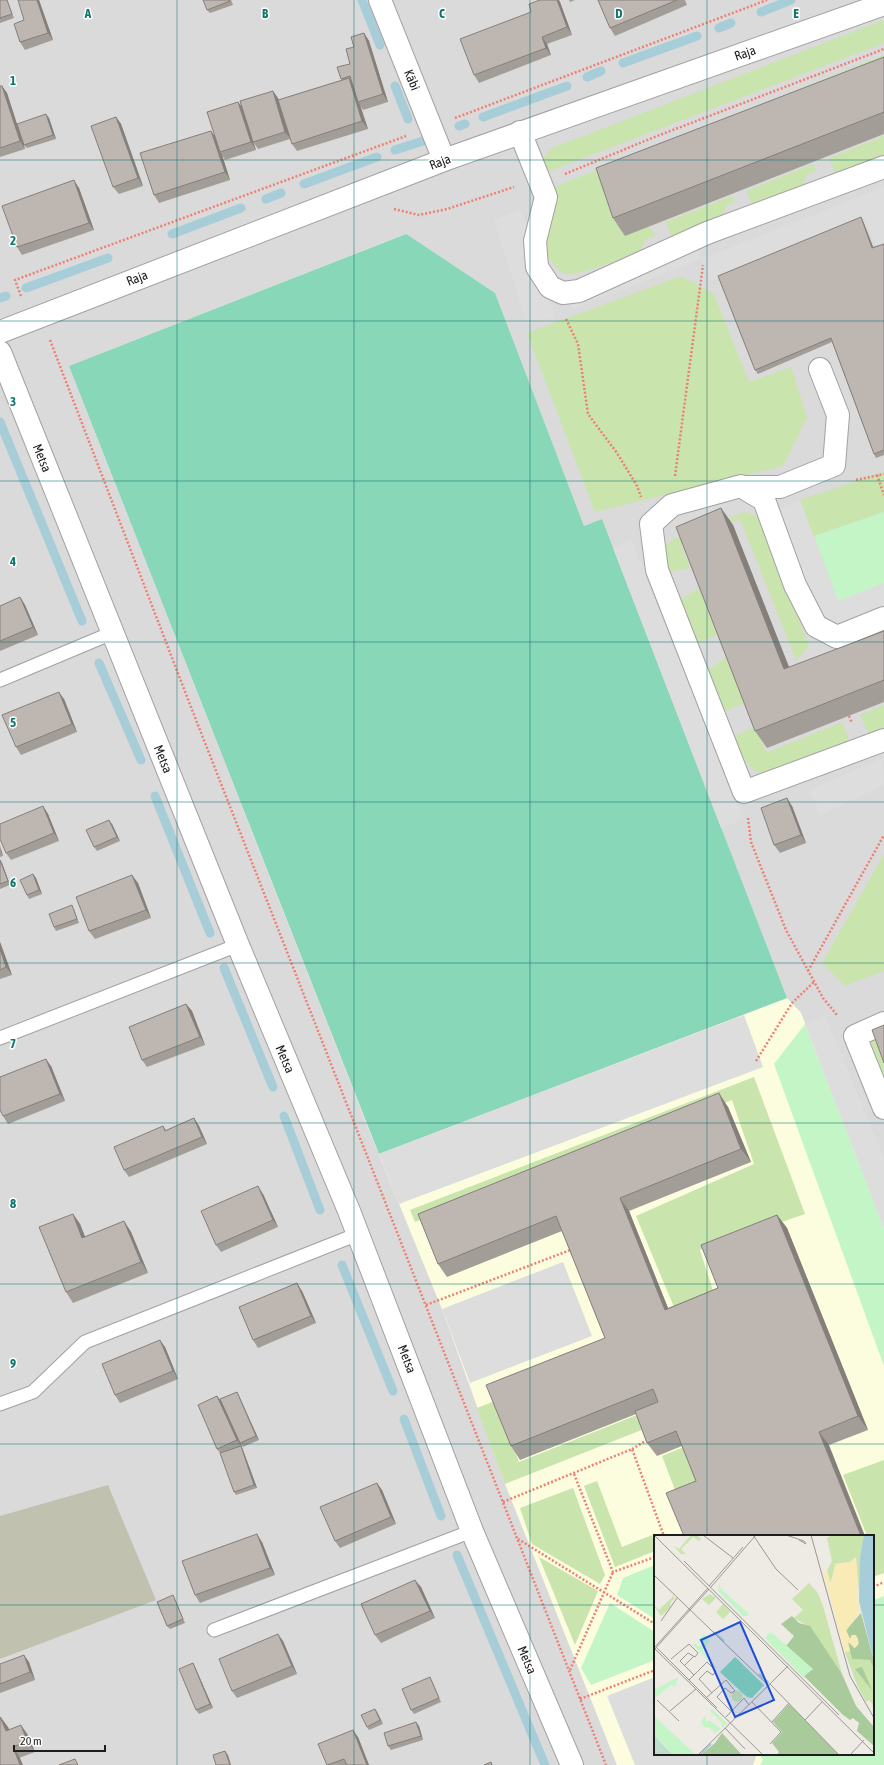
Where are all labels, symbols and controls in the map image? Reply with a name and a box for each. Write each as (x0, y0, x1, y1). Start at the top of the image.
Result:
text: A (84, 6, 92, 21)
text: B (262, 6, 269, 21)
text: C (439, 6, 445, 21)
text: D (615, 6, 623, 21)
text: E (793, 6, 799, 21)
street label: Raja (732, 42, 758, 64)
street label: Käbi (401, 67, 423, 93)
text: 1 (10, 73, 16, 88)
street label: Raja (427, 151, 453, 173)
text: 2 (10, 233, 16, 248)
street label: Raja (124, 267, 150, 289)
text: 3 (10, 394, 16, 409)
street label: Metsa (30, 442, 54, 474)
text: 4 (9, 554, 16, 569)
text: 5 (10, 715, 16, 730)
street label: Metsa (151, 743, 175, 775)
text: 6 (10, 875, 16, 890)
text: 7 (10, 1036, 16, 1051)
street label: Metsa (272, 1043, 298, 1075)
text: 8 (10, 1196, 16, 1211)
street label: Metsa (395, 1343, 419, 1375)
text: 9 (10, 1356, 16, 1371)
inset map (654, 1535, 874, 1755)
street label: Metsa (514, 1644, 540, 1676)
scale bar (14, 1727, 105, 1753)
text: 20 m (20, 1734, 42, 1748)

